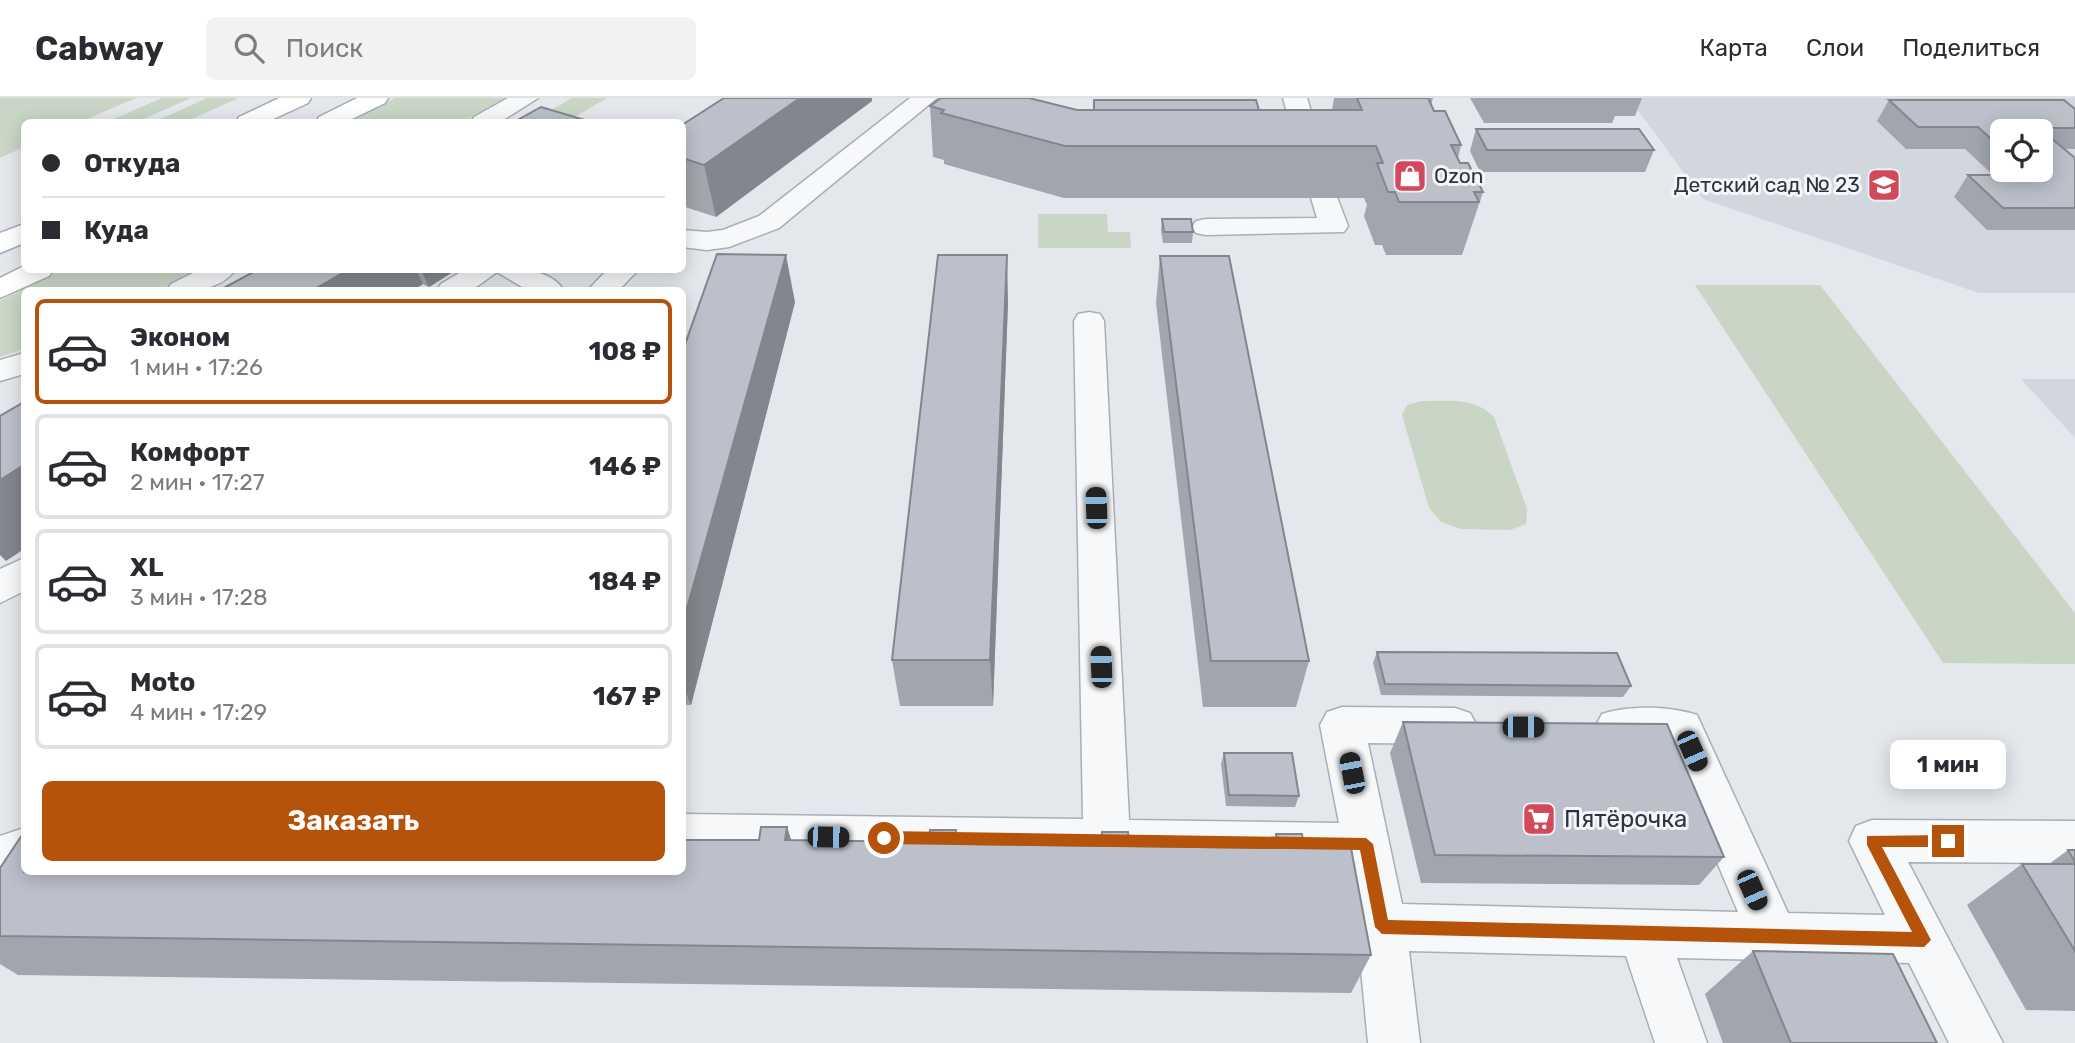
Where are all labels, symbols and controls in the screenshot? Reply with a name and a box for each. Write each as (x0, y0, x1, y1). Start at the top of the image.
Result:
search box (206, 17, 696, 80)
text: Cabway (35, 29, 164, 68)
icon: search (230, 29, 268, 67)
text: Поиск (286, 33, 363, 64)
text: Карта (1699, 34, 1768, 62)
text: Слои (1806, 34, 1864, 62)
text: Поделиться (1902, 34, 2040, 62)
map controls (1990, 119, 2053, 182)
button: locate (1990, 119, 2053, 182)
text: Откуда (84, 148, 180, 179)
shop icon: Ozon (1391, 157, 1429, 195)
place label: Ozon (1434, 163, 1484, 188)
school or university icon: Детский сад № 23 (1865, 166, 1903, 204)
place label: Детский сад № 23 (1674, 172, 1860, 197)
text: Куда (84, 215, 149, 246)
icon: car (46, 320, 109, 383)
text: Эконом (130, 322, 230, 353)
text: 108 ₽ (589, 336, 661, 367)
text: 1 мин · 17:26 (130, 353, 263, 381)
icon: car (46, 435, 109, 498)
text: Комфорт (130, 437, 250, 468)
text: 146 ₽ (589, 451, 661, 482)
text: 2 мин · 17:27 (130, 468, 265, 496)
car (1085, 487, 1108, 529)
icon: car (46, 550, 109, 613)
text: XL (130, 552, 163, 583)
text: 184 ₽ (588, 566, 661, 597)
text: 3 мин · 17:28 (130, 583, 268, 611)
car (1090, 646, 1113, 688)
icon: car (46, 665, 109, 728)
text: Moto (130, 667, 195, 698)
text: 167 ₽ (593, 681, 661, 712)
text: 4 мин · 17:29 (130, 698, 267, 726)
car (1503, 717, 1545, 738)
car (1674, 728, 1711, 774)
callout: 1 мин (1890, 740, 2006, 788)
car (1338, 750, 1367, 796)
text: 1 мин (1917, 750, 1979, 778)
button: Заказать (42, 781, 665, 861)
supermarket icon: Пятёрочка (1520, 800, 1558, 838)
place label: Пятёрочка (1564, 805, 1687, 833)
route start (868, 822, 900, 854)
route end (1932, 825, 1964, 857)
car (807, 826, 850, 848)
car (1734, 867, 1771, 913)

